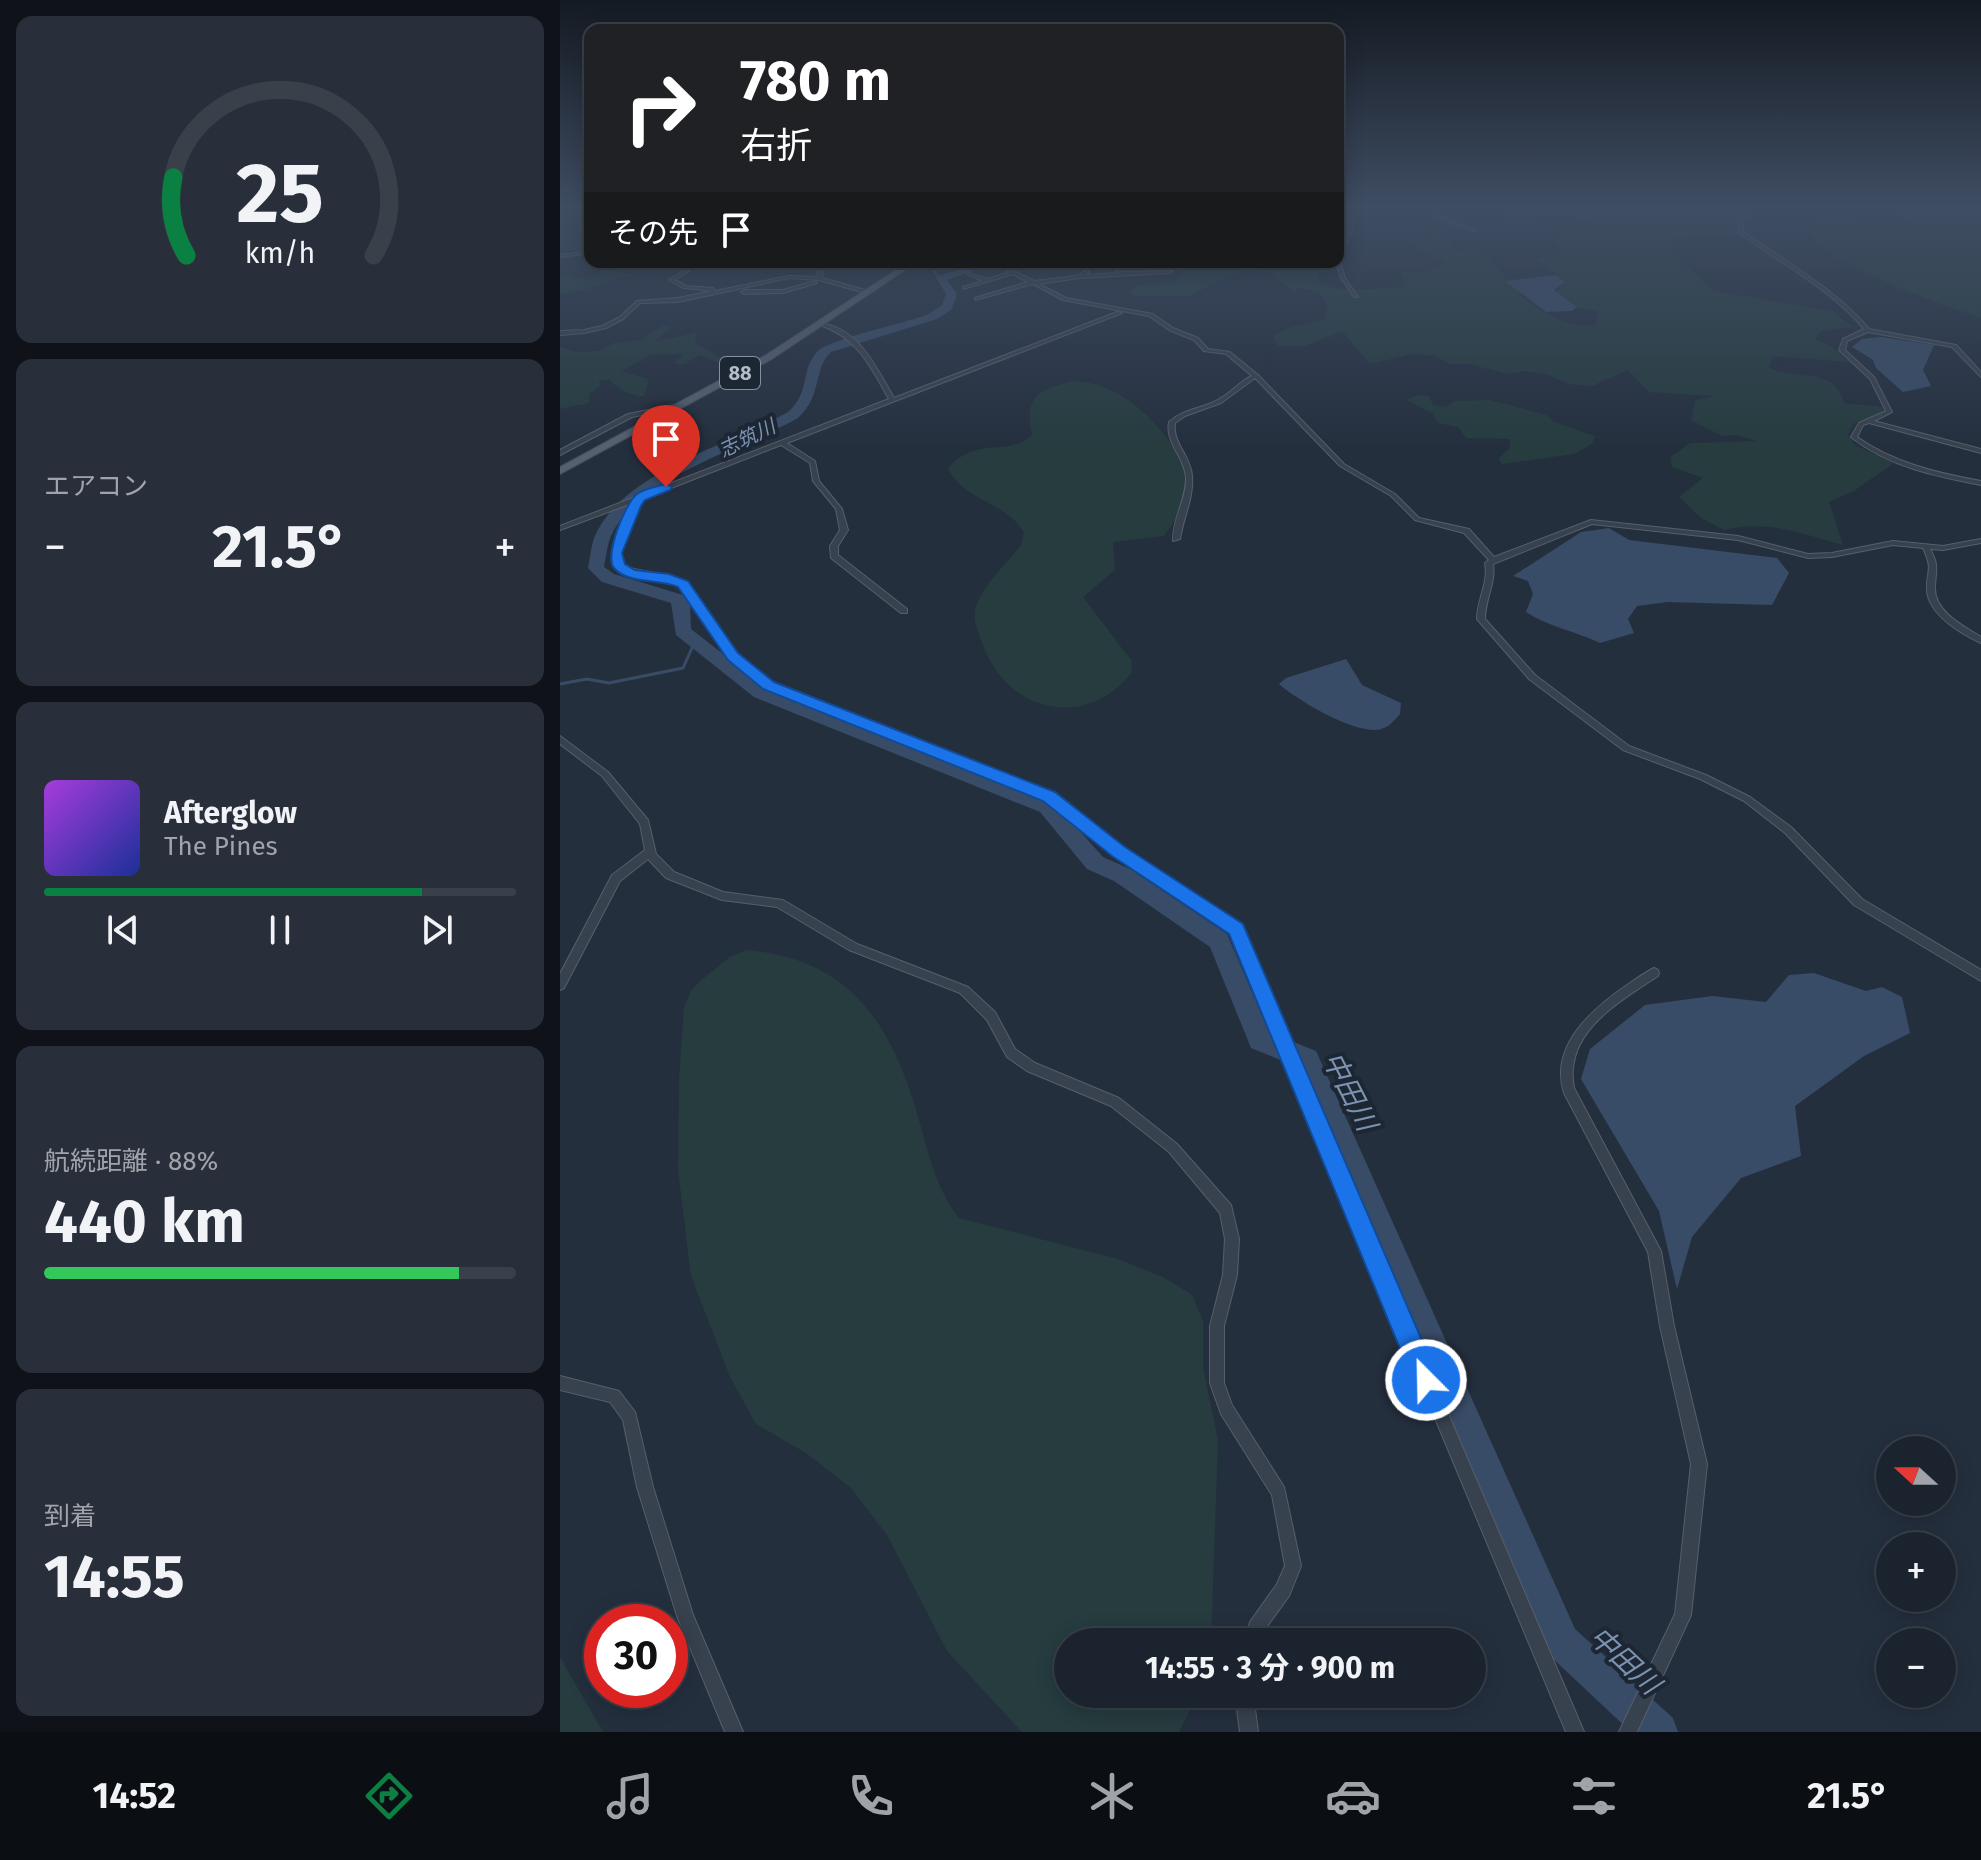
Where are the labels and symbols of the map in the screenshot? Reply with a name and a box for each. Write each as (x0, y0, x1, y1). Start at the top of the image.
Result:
road number: 88 (720, 357, 760, 389)
pin (632, 405, 700, 487)
water label: 志筑川 (715, 413, 781, 462)
water label: 中田川 (1316, 1046, 1385, 1139)
position arrow (1384, 1338, 1468, 1422)
north arrow (1876, 1436, 1956, 1516)
speed limit sign: 30 (584, 1604, 688, 1708)
water label: 中田川 (1583, 1620, 1669, 1703)

